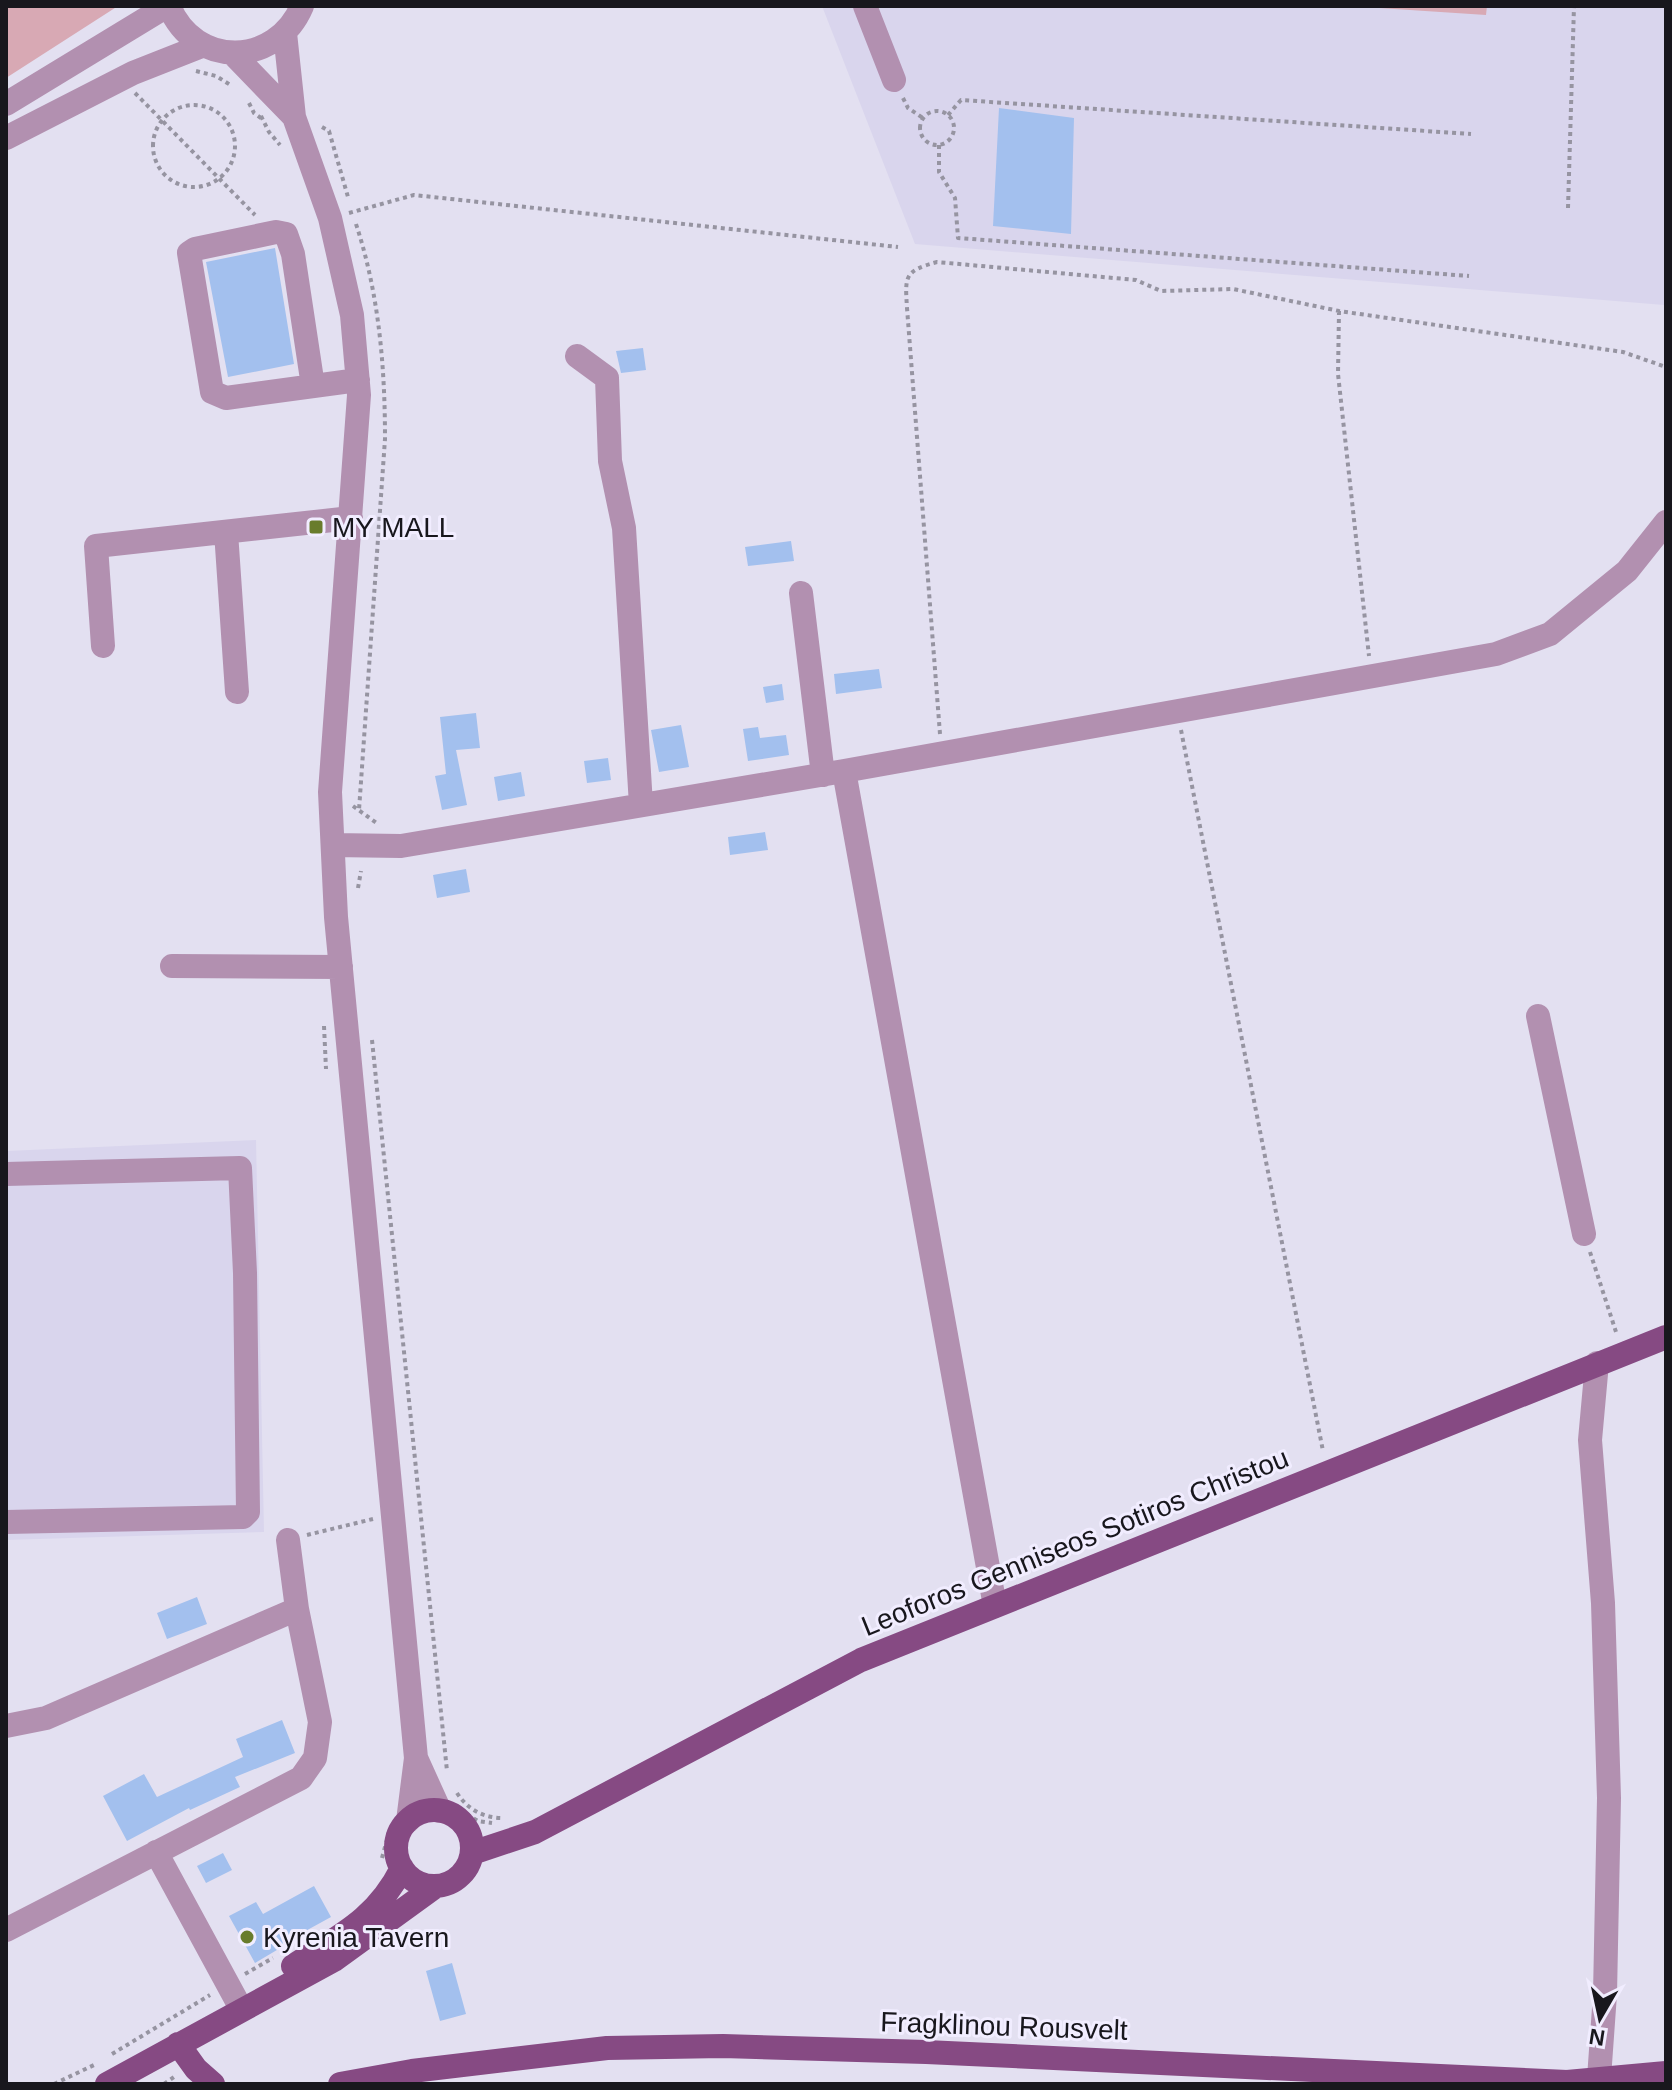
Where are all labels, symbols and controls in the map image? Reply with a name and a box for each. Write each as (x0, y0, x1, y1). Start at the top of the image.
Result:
place label: MY MALL (332, 512, 454, 543)
marker: MY MALL (307, 518, 325, 536)
street label: Leoforos Genniseos Sotiros Christou (857, 1442, 1293, 1642)
place label: Kyrenia Tavern (263, 1922, 449, 1953)
marker: Kyrenia Tavern (238, 1928, 256, 1946)
north arrow (1560, 1978, 1640, 2058)
street label: Fragklinou Rousvelt (880, 2006, 1128, 2046)
text: N (1587, 2024, 1607, 2051)

